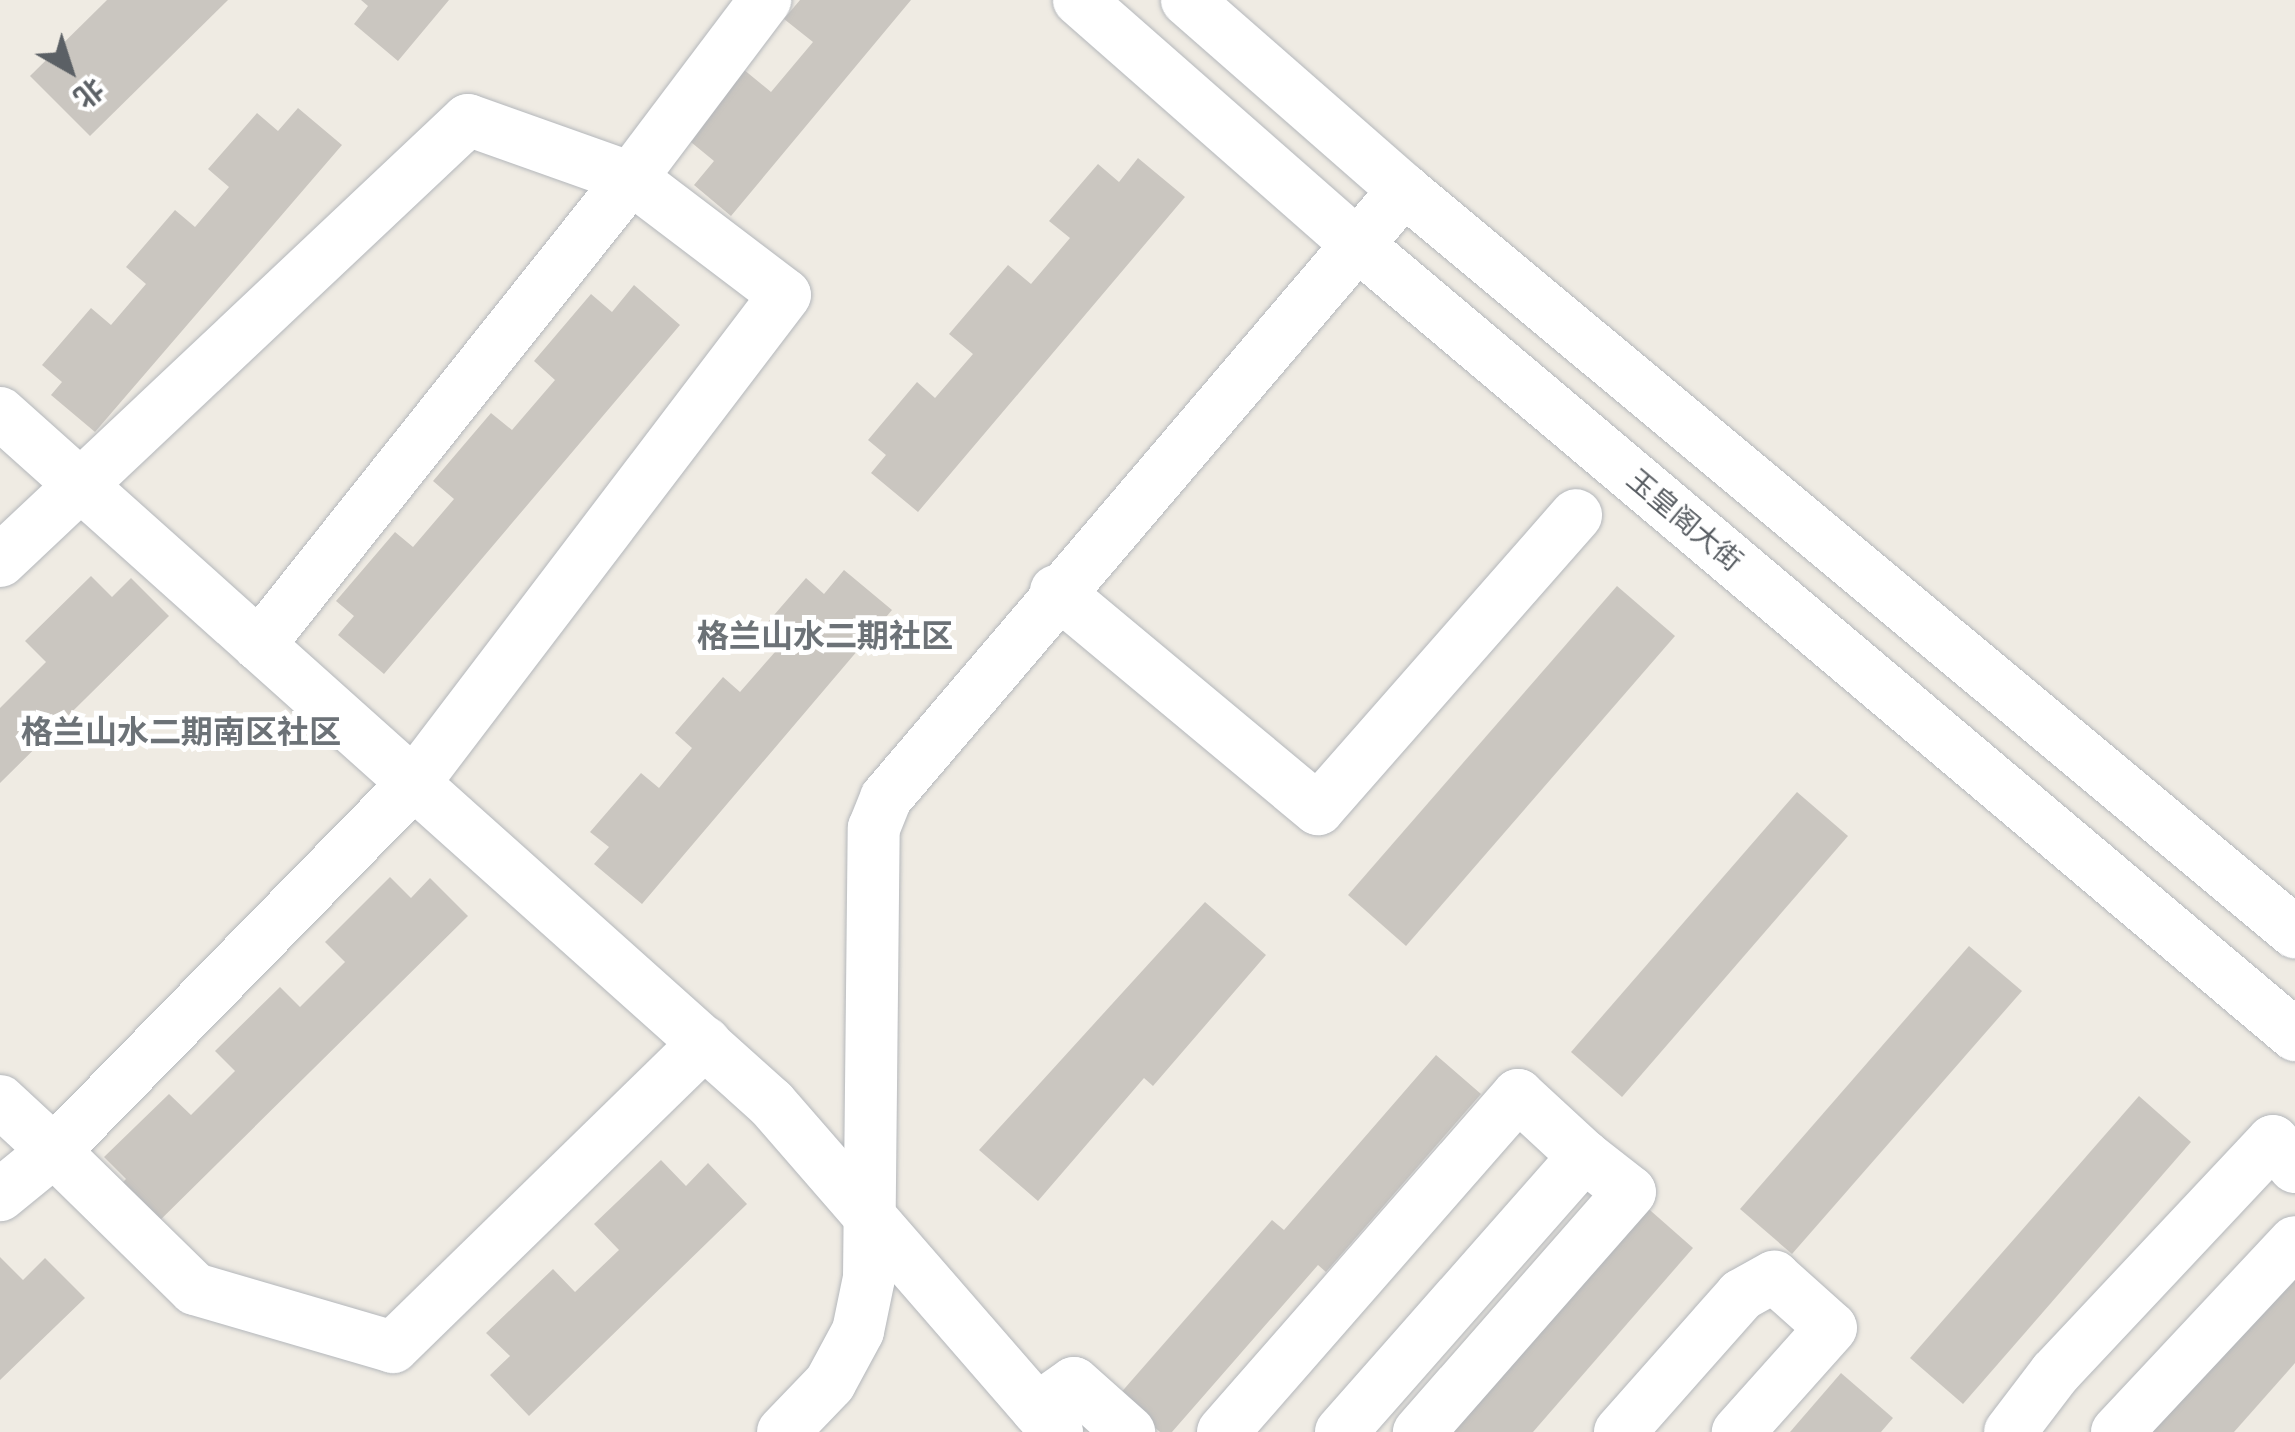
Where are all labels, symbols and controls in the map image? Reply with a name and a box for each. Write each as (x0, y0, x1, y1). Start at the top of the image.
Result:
north arrow (20, 20, 120, 120)
text: 北 (67, 71, 111, 116)
street label: 玉皇阁大街 (1621, 462, 1749, 578)
district label: 格兰山水二期社区 (697, 616, 953, 654)
district label: 格兰山水二期南区社区 (21, 712, 341, 750)

